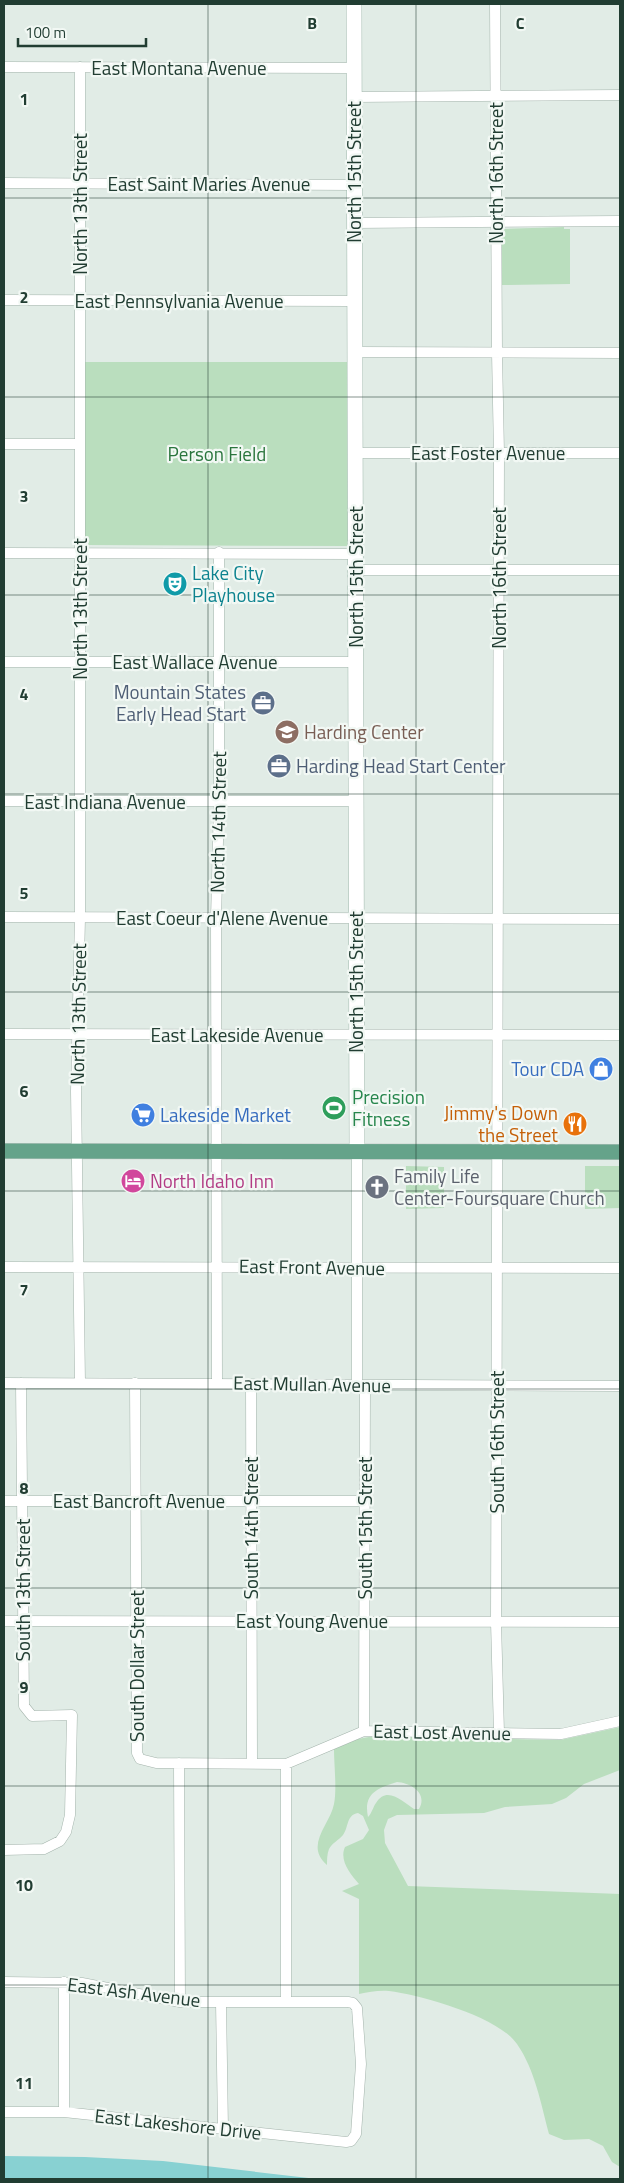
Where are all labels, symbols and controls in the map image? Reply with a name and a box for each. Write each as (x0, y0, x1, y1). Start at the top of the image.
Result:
text: B (307, 11, 317, 35)
text: C (516, 11, 525, 35)
scale bar (18, 15, 145, 47)
text: 100 m (25, 21, 66, 44)
street label: East Montana Avenue (91, 53, 267, 82)
text: 1 (20, 87, 28, 111)
street label: North 15th Street (339, 101, 368, 243)
street label: North 16th Street (481, 102, 510, 244)
street label: North 13th Street (65, 133, 94, 275)
street label: East Saint Maries Avenue (108, 169, 310, 198)
text: 2 (20, 285, 28, 309)
street label: East Pennsylvania Avenue (74, 286, 284, 315)
street label: East Foster Avenue (411, 438, 565, 467)
park label: Person Field (168, 439, 266, 468)
text: 3 (20, 484, 28, 508)
street label: North 15th Street (341, 506, 370, 648)
street label: North 16th Street (484, 507, 513, 649)
street label: North 13th Street (65, 538, 94, 680)
place label: Lake City Playhouse (192, 558, 275, 609)
theatre icon: Lake City Playhouse (162, 571, 188, 597)
street label: East Wallace Avenue (112, 647, 278, 676)
place label: Mountain States Early Head Start (114, 677, 246, 728)
text: 4 (20, 682, 29, 706)
office icon: Mountain States Early Head Start (250, 690, 276, 716)
place label: Harding Center (304, 717, 424, 746)
school or university icon: Harding Center (274, 719, 300, 745)
street label: North 14th Street (202, 751, 233, 893)
place label: Harding Head Start Center (296, 751, 506, 780)
office icon: Harding Head Start Center (266, 753, 292, 779)
street label: East Indiana Avenue (24, 787, 186, 816)
text: 5 (20, 881, 29, 905)
street label: East Coeur d'Alene Avenue (116, 903, 328, 932)
street label: North 15th Street (341, 911, 370, 1053)
street label: North 13th Street (62, 943, 93, 1085)
street label: East Lakeside Avenue (150, 1020, 324, 1049)
place label: Tour CDA (511, 1054, 584, 1083)
shop icon: Tour CDA (588, 1056, 614, 1082)
text: 6 (20, 1079, 29, 1103)
place label: Precision Fitness (352, 1082, 425, 1133)
sports icon: Precision Fitness (321, 1095, 347, 1121)
place label: Jimmy's Down the Street (444, 1098, 558, 1149)
place label: Lakeside Market (160, 1100, 291, 1129)
supermarket icon: Lakeside Market (130, 1102, 156, 1128)
restaurant icon: Jimmy's Down the Street (562, 1111, 588, 1137)
place label: Family Life Center-Foursquare Church (394, 1161, 605, 1212)
place label: North Idaho Inn (150, 1166, 274, 1195)
hotel icon: North Idaho Inn (120, 1168, 146, 1194)
church icon: Family Life Center-Foursquare Church (364, 1174, 390, 1200)
street label: East Front Avenue (239, 1251, 385, 1282)
text: 7 (20, 1278, 28, 1302)
street label: East Mullan Avenue (233, 1368, 391, 1399)
street label: South 16th Street (482, 1370, 511, 1513)
street label: South 14th Street (236, 1456, 265, 1599)
street label: South 15th Street (350, 1456, 379, 1599)
text: 8 (20, 1476, 29, 1500)
street label: East Bancroft Avenue (53, 1486, 225, 1515)
street label: South 13th Street (8, 1518, 37, 1661)
street label: South Dollar Street (122, 1590, 151, 1742)
street label: East Young Avenue (236, 1606, 388, 1635)
text: 9 (20, 1675, 29, 1699)
street label: East Lost Avenue (373, 1716, 511, 1747)
text: 10 (15, 1873, 33, 1897)
street label: East Ash Avenue (66, 1969, 202, 2014)
text: 11 (15, 2071, 33, 2095)
street label: East Lakeshore Drive (93, 2100, 263, 2147)

